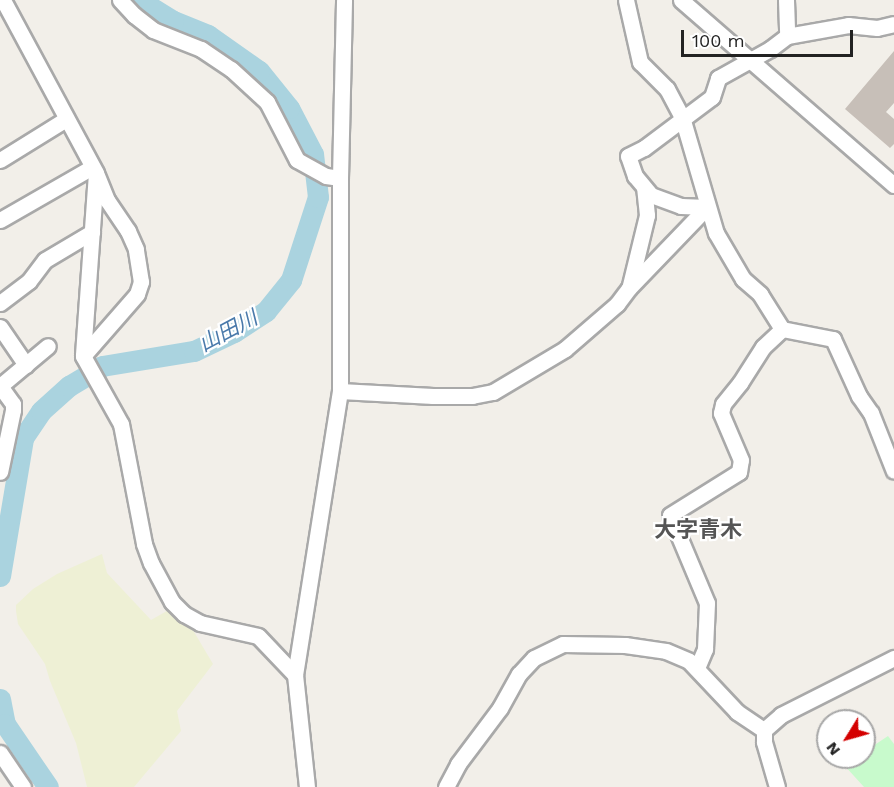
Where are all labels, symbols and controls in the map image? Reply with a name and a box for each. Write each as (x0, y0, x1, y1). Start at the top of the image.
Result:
scale bar (684, 18, 856, 56)
text: 100 m (692, 30, 745, 51)
water label: 山田川 (194, 305, 262, 357)
district label: 大字青木 (654, 517, 742, 543)
north arrow (816, 709, 876, 769)
text: N (822, 738, 844, 759)

